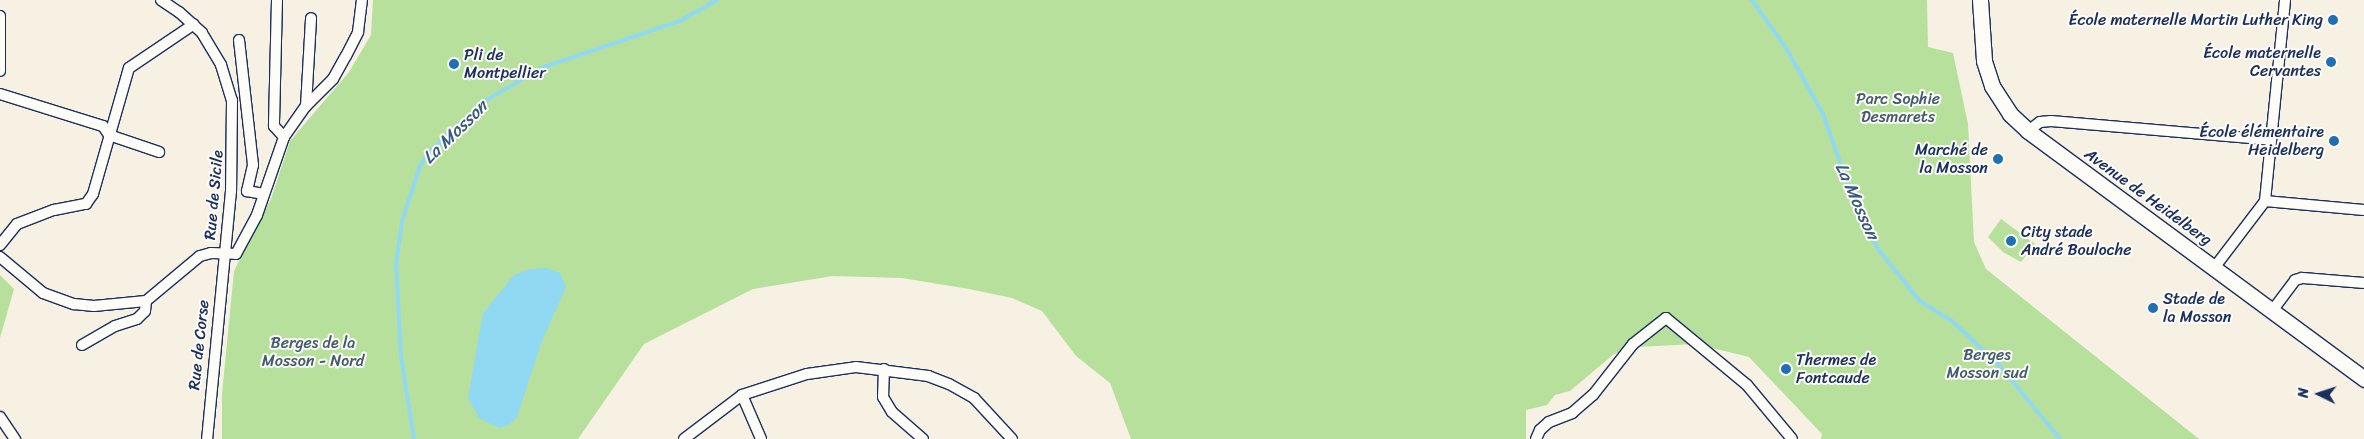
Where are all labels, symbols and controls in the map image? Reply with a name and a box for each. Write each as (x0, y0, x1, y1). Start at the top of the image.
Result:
place label: École maternelle Martin Luther King (2068, 10, 2323, 30)
marker: École maternelle Martin Luther King (2327, 14, 2339, 26)
place label: École maternelle Cervantes (2203, 43, 2321, 81)
place label: Pli de Montpellier (464, 45, 546, 83)
marker: École maternelle Cervantes (2325, 56, 2337, 68)
marker: Pli de Montpellier (448, 58, 460, 70)
park label: Parc Sophie Desmarets (1856, 89, 1940, 127)
water label: La Mosson (418, 96, 492, 168)
place label: École élémentaire Heidelberg (2198, 122, 2324, 160)
marker: École élémentaire Heidelberg (2328, 135, 2340, 147)
place label: Marché de la Mosson (1915, 140, 1988, 178)
street label: Avenue de Heidelberg (2081, 145, 2215, 249)
street label: Rue de Sicile (200, 149, 228, 241)
marker: Marché de la Mosson (1992, 153, 2004, 165)
water label: La Mosson (1831, 159, 1883, 243)
place label: City stade André Bouloche (2021, 222, 2131, 260)
marker: City stade André Bouloche (2005, 235, 2017, 247)
place label: Stade de la Mosson (2163, 289, 2232, 327)
street label: Rue de Corse (185, 298, 213, 392)
marker: Stade de la Mosson (2147, 302, 2159, 314)
park label: Berges de la Mosson - Nord (262, 333, 364, 371)
park label: Berges Mosson sud (1946, 345, 2028, 383)
place label: Thermes de Fontcaude (1796, 350, 1877, 388)
marker: Thermes de Fontcaude (1780, 363, 1792, 375)
north arrow (2294, 369, 2344, 419)
text: N (2291, 387, 2316, 399)

